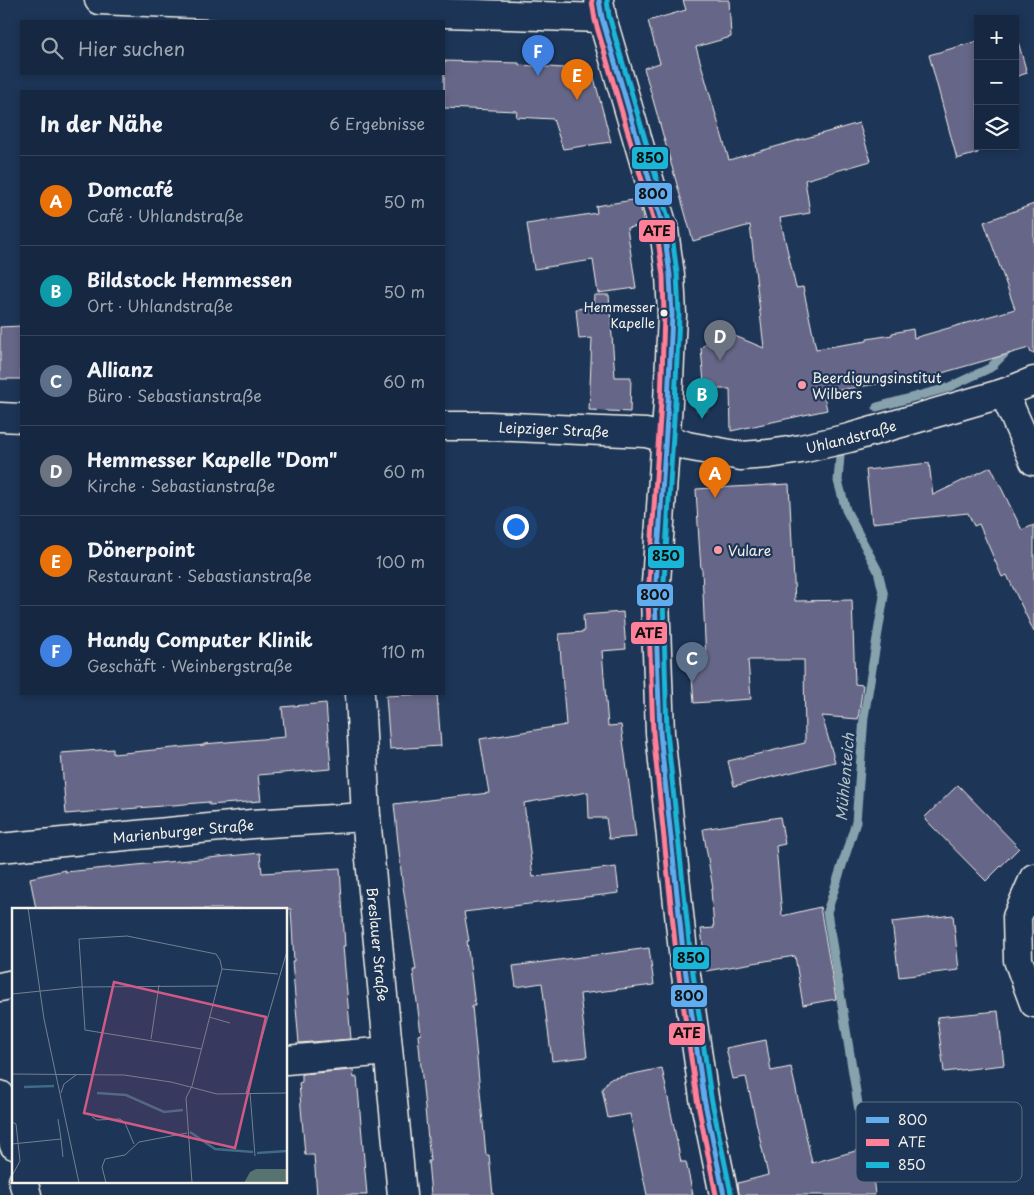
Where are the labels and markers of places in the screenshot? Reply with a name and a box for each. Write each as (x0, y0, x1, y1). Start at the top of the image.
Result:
pin: F (522, 35, 554, 76)
pin: E (561, 59, 593, 100)
place label: Hemmesser Kapelle (584, 297, 656, 332)
marker: Hemmesser Kapelle (659, 308, 669, 318)
pin: D (704, 320, 736, 361)
place label: Beerdigungsinstitut Wilbers (812, 367, 942, 404)
pin: B (686, 378, 718, 419)
marker: Beerdigungsinstitut Wilbers (796, 379, 808, 391)
pin: A (699, 457, 731, 498)
place label: Vulare (728, 540, 771, 561)
marker: Vulare (712, 544, 724, 556)
pin: C (676, 642, 708, 683)

